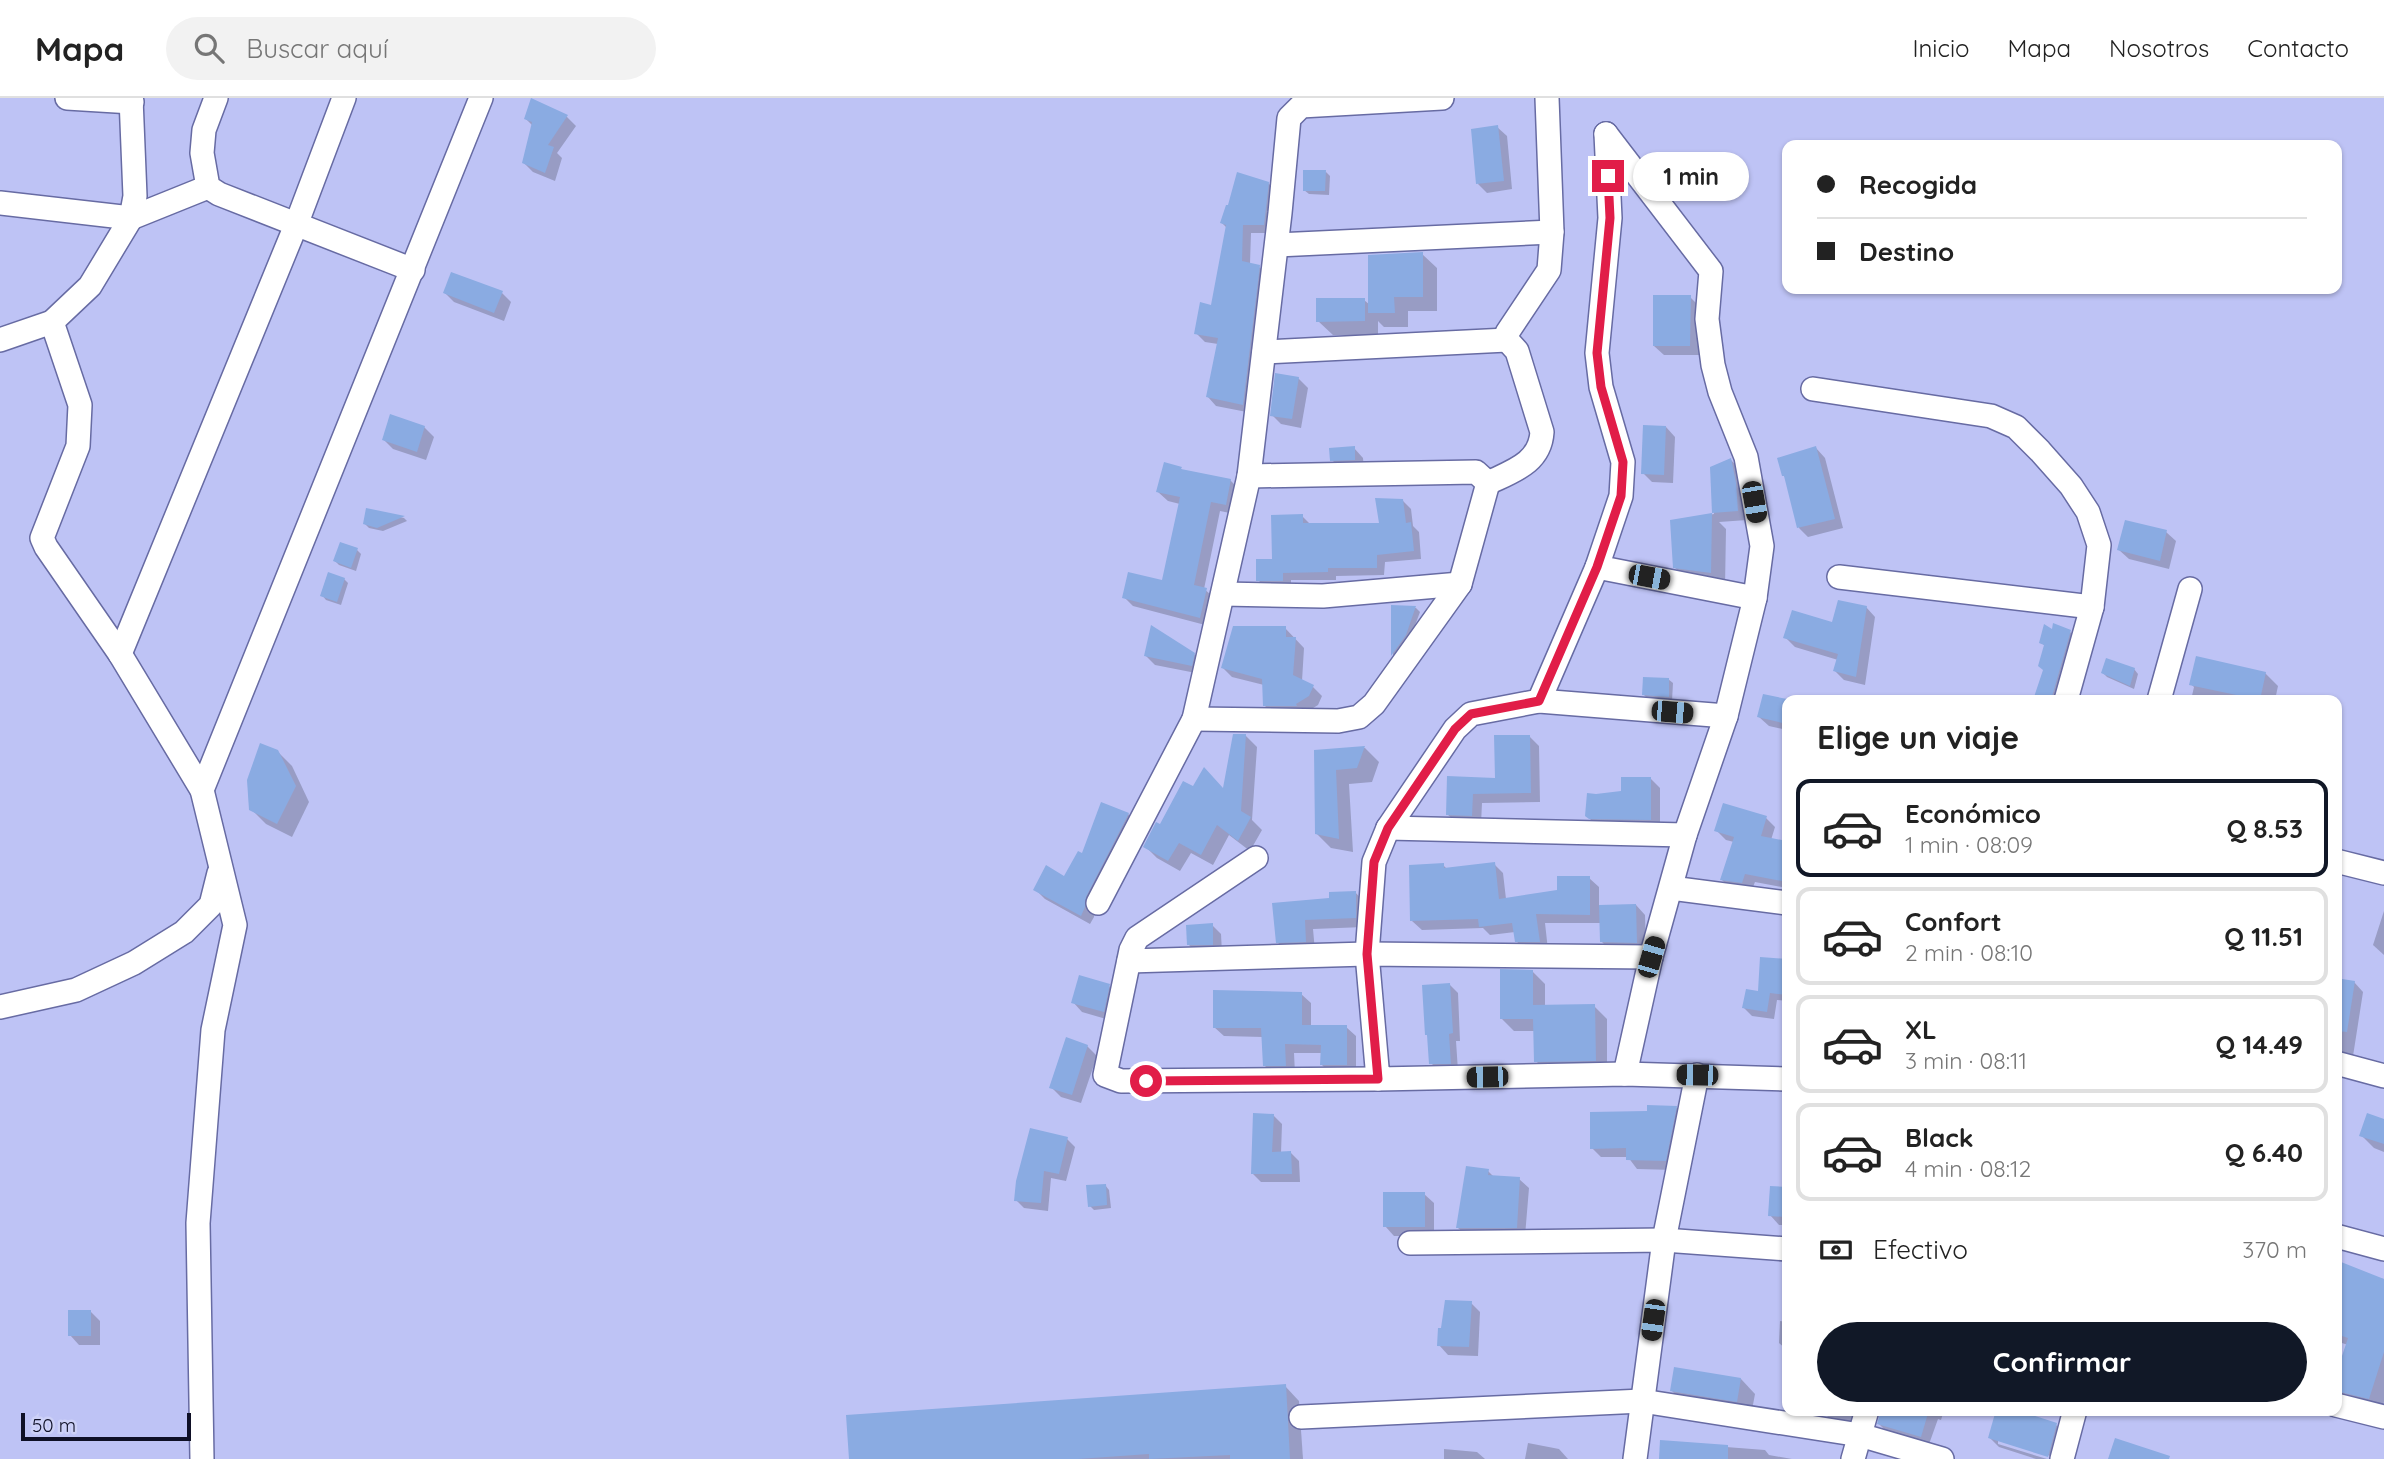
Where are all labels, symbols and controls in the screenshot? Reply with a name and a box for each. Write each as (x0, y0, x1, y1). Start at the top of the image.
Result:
search box (166, 17, 656, 80)
text: Mapa (35, 28, 124, 69)
icon: search (190, 29, 228, 67)
text: Buscar aquí (246, 32, 388, 65)
text: Inicio (1912, 33, 1970, 63)
text: Mapa (2008, 33, 2071, 63)
text: Nosotros (2109, 33, 2209, 63)
text: Contacto (2247, 33, 2349, 63)
callout: 1 min (1632, 152, 1748, 200)
route end (1592, 160, 1624, 192)
text: 1 min (1663, 162, 1719, 191)
text: Recogida (1859, 168, 1977, 201)
text: Destino (1859, 235, 1954, 268)
car (1741, 479, 1768, 525)
car (1627, 563, 1672, 591)
car (1651, 700, 1694, 724)
text: Elige un viaje (1817, 717, 2019, 757)
icon: car (1821, 797, 1884, 860)
text: Económico (1905, 797, 2041, 830)
text: Q 8.53 (2226, 812, 2303, 845)
text: 1 min · 08:09 (1905, 830, 2033, 859)
icon: car (1821, 905, 1884, 968)
text: Confort (1905, 905, 2002, 938)
text: Q 11.51 (2224, 920, 2303, 953)
car (1636, 934, 1667, 980)
text: 2 min · 08:10 (1905, 938, 2033, 967)
icon: car (1821, 1013, 1884, 1076)
text: XL (1905, 1013, 1937, 1046)
text: Q 14.49 (2215, 1028, 2303, 1061)
text: 3 min · 08:11 (1905, 1046, 2027, 1075)
car (1676, 1064, 1719, 1086)
route start (1130, 1065, 1162, 1097)
car (1466, 1066, 1509, 1088)
icon: car (1821, 1121, 1884, 1184)
text: Black (1905, 1121, 1974, 1154)
text: Q 6.40 (2225, 1136, 2303, 1169)
text: 4 min · 08:12 (1905, 1154, 2031, 1183)
icon: cash (1817, 1231, 1855, 1269)
text: Efectivo (1873, 1233, 1968, 1266)
text: 370 m (2242, 1235, 2307, 1264)
car (1640, 1298, 1667, 1342)
button: Confirmar (1817, 1322, 2307, 1402)
scale bar (21, 1410, 191, 1442)
text: 50 m (32, 1413, 76, 1437)

